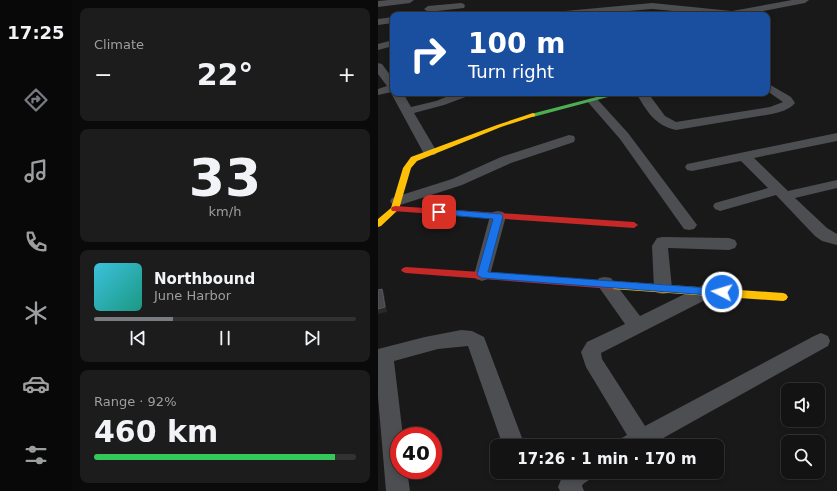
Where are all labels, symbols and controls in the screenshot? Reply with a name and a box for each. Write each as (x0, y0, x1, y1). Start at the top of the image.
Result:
text: 17:25 (7, 22, 65, 43)
text: 100 m (468, 27, 565, 60)
icon: right (402, 28, 454, 80)
text: Climate (94, 37, 144, 52)
text: 22° (197, 57, 253, 92)
text: Turn right (468, 61, 554, 82)
text: − (94, 62, 112, 87)
text: + (338, 62, 356, 87)
icon: directions (22, 86, 50, 114)
text: 33 (189, 148, 261, 208)
icon: music (22, 157, 50, 185)
pin (422, 195, 456, 229)
icon: arrive (428, 201, 450, 223)
text: km/h (209, 204, 241, 219)
icon: phone (22, 228, 50, 256)
text: Northbound (154, 270, 255, 288)
position arrow (701, 271, 743, 313)
text: June Harbor (154, 288, 231, 303)
icon: climate (22, 299, 50, 327)
icon: previous (127, 327, 149, 349)
icon: pause (214, 327, 236, 349)
icon: next (301, 327, 323, 349)
icon: car (22, 370, 50, 398)
map controls (781, 383, 825, 479)
button: sound (781, 383, 825, 427)
text: Range · 92% (94, 394, 177, 409)
text: 460 km (94, 414, 218, 449)
speed limit sign: 40 (390, 427, 442, 479)
button: search (781, 435, 825, 479)
icon: filters (22, 441, 50, 469)
text: 17:26 · 1 min · 170 m (517, 450, 697, 468)

